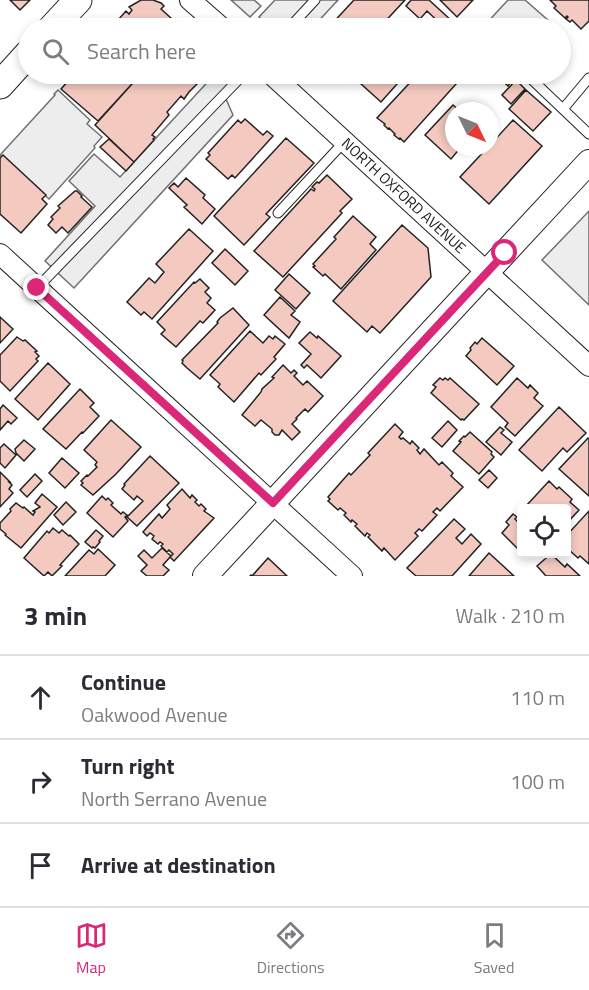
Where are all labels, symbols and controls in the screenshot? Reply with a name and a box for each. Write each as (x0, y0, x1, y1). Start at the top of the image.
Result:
search box (18, 18, 571, 84)
text: Search here (87, 34, 196, 68)
icon: search (39, 35, 72, 68)
north arrow (445, 102, 499, 156)
street label: NORTH OXFORD AVENUE (336, 132, 471, 259)
route start (491, 239, 517, 265)
route end (23, 274, 49, 300)
map controls (517, 504, 571, 558)
button: locate (517, 504, 571, 558)
text: 3 min (24, 596, 87, 635)
text: Walk · 210 m (456, 600, 565, 631)
text: Continue (81, 665, 166, 699)
icon: ahead (24, 681, 57, 714)
text: 110 m (510, 682, 565, 713)
text: Oakwood Avenue (81, 699, 228, 730)
text: Turn right (81, 749, 175, 783)
icon: right (24, 765, 57, 798)
text: 100 m (510, 766, 565, 797)
text: North Serrano Avenue (81, 783, 267, 814)
text: Arrive at destination (81, 848, 276, 882)
icon: arrive (24, 849, 57, 882)
tab: Map (75, 919, 108, 979)
tab: Directions (257, 919, 325, 979)
tab: Saved (474, 919, 514, 979)

